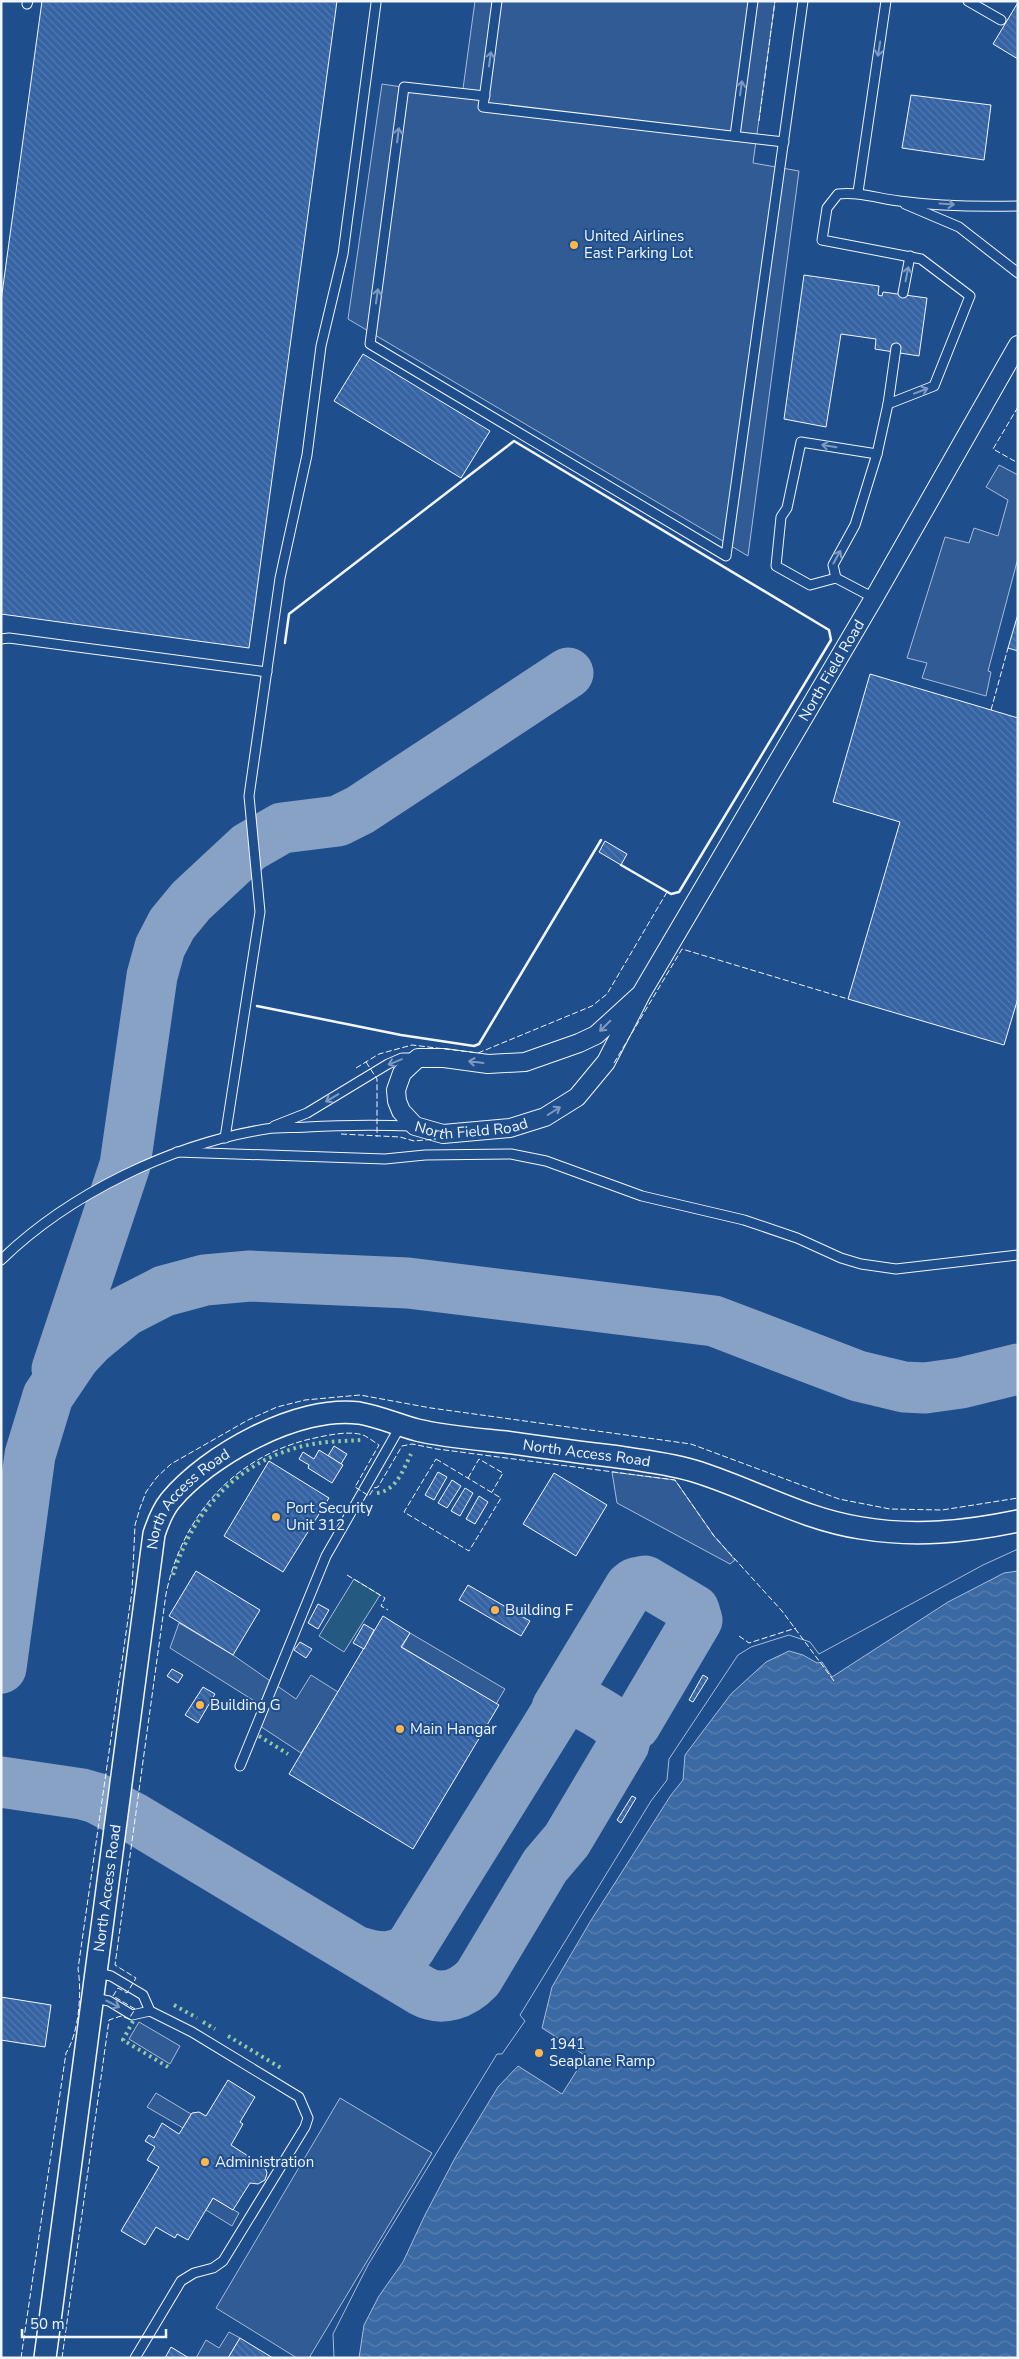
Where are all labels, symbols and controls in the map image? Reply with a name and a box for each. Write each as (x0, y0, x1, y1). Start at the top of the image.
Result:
one-way arrow (874, 41, 884, 57)
one-way arrow (485, 51, 495, 67)
one-way arrow (736, 80, 746, 96)
one-way arrow (393, 127, 403, 143)
one-way arrow (939, 200, 955, 209)
place label: United Airlines East Parking Lot (584, 226, 694, 263)
marker: United Airlines East Parking Lot (568, 239, 580, 251)
one-way arrow (903, 267, 912, 283)
one-way arrow (372, 288, 382, 304)
one-way arrow (913, 386, 928, 395)
one-way arrow (821, 441, 837, 451)
one-way arrow (833, 550, 843, 564)
street label: North Field Road (794, 616, 869, 725)
one-way arrow (598, 1020, 611, 1032)
one-way arrow (388, 1057, 403, 1067)
one-way arrow (468, 1057, 484, 1067)
one-way arrow (326, 1094, 340, 1104)
one-way arrow (547, 1106, 561, 1117)
street label: North Field Road (412, 1113, 530, 1144)
street label: North Access Road (521, 1435, 652, 1471)
street label: North Access Road (142, 1444, 234, 1551)
place label: Port Security Unit 312 (286, 1498, 373, 1535)
marker: Port Security Unit 312 (270, 1511, 282, 1523)
place label: Building F (505, 1600, 573, 1620)
marker: Building F (489, 1604, 501, 1616)
place label: Building G (210, 1695, 281, 1715)
marker: Building G (194, 1699, 206, 1711)
place label: Main Hangar (410, 1719, 497, 1739)
marker: Main Hangar (394, 1723, 406, 1735)
street label: North Access Road (89, 1823, 126, 1953)
one-way arrow (106, 1999, 121, 2009)
place label: 1941 Seaplane Ramp (549, 2034, 655, 2071)
marker: 1941 Seaplane Ramp (533, 2047, 545, 2059)
place label: Administration (215, 2152, 314, 2172)
marker: Administration (199, 2156, 211, 2168)
scale bar (22, 2306, 166, 2338)
text: 50 m (30, 2314, 65, 2334)

